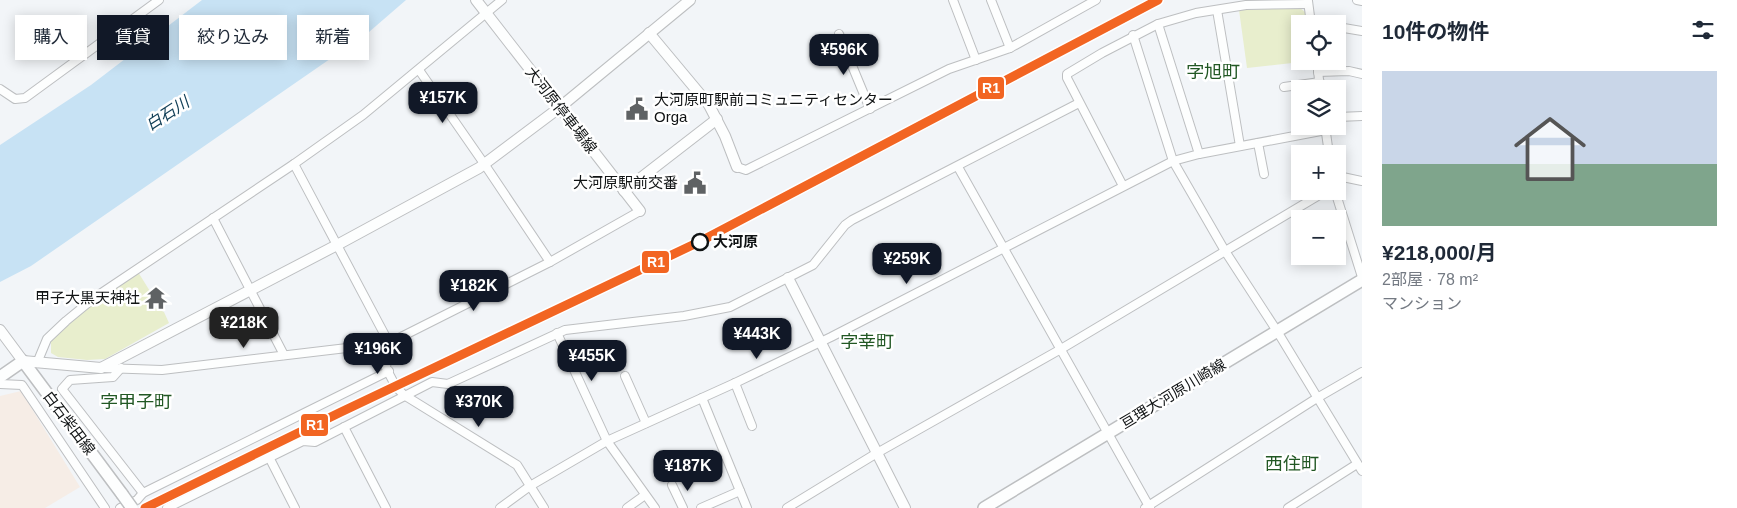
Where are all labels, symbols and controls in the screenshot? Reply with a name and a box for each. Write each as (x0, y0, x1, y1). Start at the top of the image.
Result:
chip: 購入 (15, 15, 87, 60)
chip: 賃貸 (97, 15, 169, 60)
chip: 絞り込み (179, 15, 287, 60)
chip: 新着 (297, 15, 369, 60)
map controls (1291, 15, 1346, 265)
button: locate (1291, 15, 1346, 70)
icon: filters (1689, 16, 1717, 44)
text: 10件の物件 (1382, 20, 1489, 43)
pin: ¥596K (809, 34, 879, 76)
text: ¥596K (820, 41, 868, 58)
district label: 字旭町 (1186, 62, 1240, 82)
street label: 大河原停車場線 (522, 63, 600, 156)
line badge: R1 (977, 76, 1005, 100)
text: R1 (982, 80, 1000, 96)
button: layers (1291, 80, 1346, 135)
pin: ¥157K (408, 82, 478, 124)
text: ¥157K (419, 89, 467, 106)
place label: 大河原町駅前コミュニティセンター Orga (654, 91, 893, 125)
water label: 白石川 (143, 92, 194, 134)
public building icon: 大河原町駅前コミュニティセンター Orga (624, 96, 650, 122)
icon: home (1505, 104, 1595, 194)
button: + (1291, 145, 1346, 200)
public building icon: 大河原駅前交番 (682, 170, 708, 196)
place label: 大河原駅前交番 (573, 174, 678, 191)
button: − (1291, 210, 1346, 265)
marker: 大河原 (691, 233, 709, 251)
place label: 大河原 (713, 233, 758, 250)
text: ¥218,000/月 (1382, 241, 1496, 264)
pin: ¥259K (872, 242, 942, 285)
line badge: R1 (641, 250, 670, 274)
text: ¥259K (883, 250, 931, 267)
text: R1 (647, 254, 665, 270)
pin: ¥182K (439, 270, 509, 312)
text: 2部屋 · 78 m² (1382, 271, 1478, 288)
text: ¥182K (450, 277, 498, 294)
temple icon: 甲子大黒天神社 (143, 285, 169, 311)
place label: 甲子大黒天神社 (35, 289, 140, 306)
text: マンション (1382, 295, 1462, 312)
pin: ¥218K (209, 306, 279, 349)
text: ¥218K (220, 314, 268, 331)
pin: ¥443K (722, 318, 792, 360)
text: ¥443K (733, 325, 781, 342)
pin: ¥196K (343, 332, 413, 375)
district label: 字幸町 (840, 332, 894, 352)
text: ¥196K (354, 340, 402, 357)
pin: ¥455K (557, 340, 627, 382)
text: ¥455K (568, 347, 616, 364)
street label: 亘理大河原川崎線 (1117, 355, 1229, 432)
pin: ¥370K (444, 386, 514, 428)
street label: 白石柴田線 (40, 388, 99, 458)
district label: 字甲子町 (100, 392, 172, 412)
text: ¥370K (455, 393, 503, 410)
line badge: R1 (300, 413, 329, 437)
text: R1 (306, 417, 324, 433)
pin: ¥187K (653, 450, 723, 492)
district label: 西住町 (1265, 454, 1319, 474)
text: ¥187K (664, 457, 712, 474)

